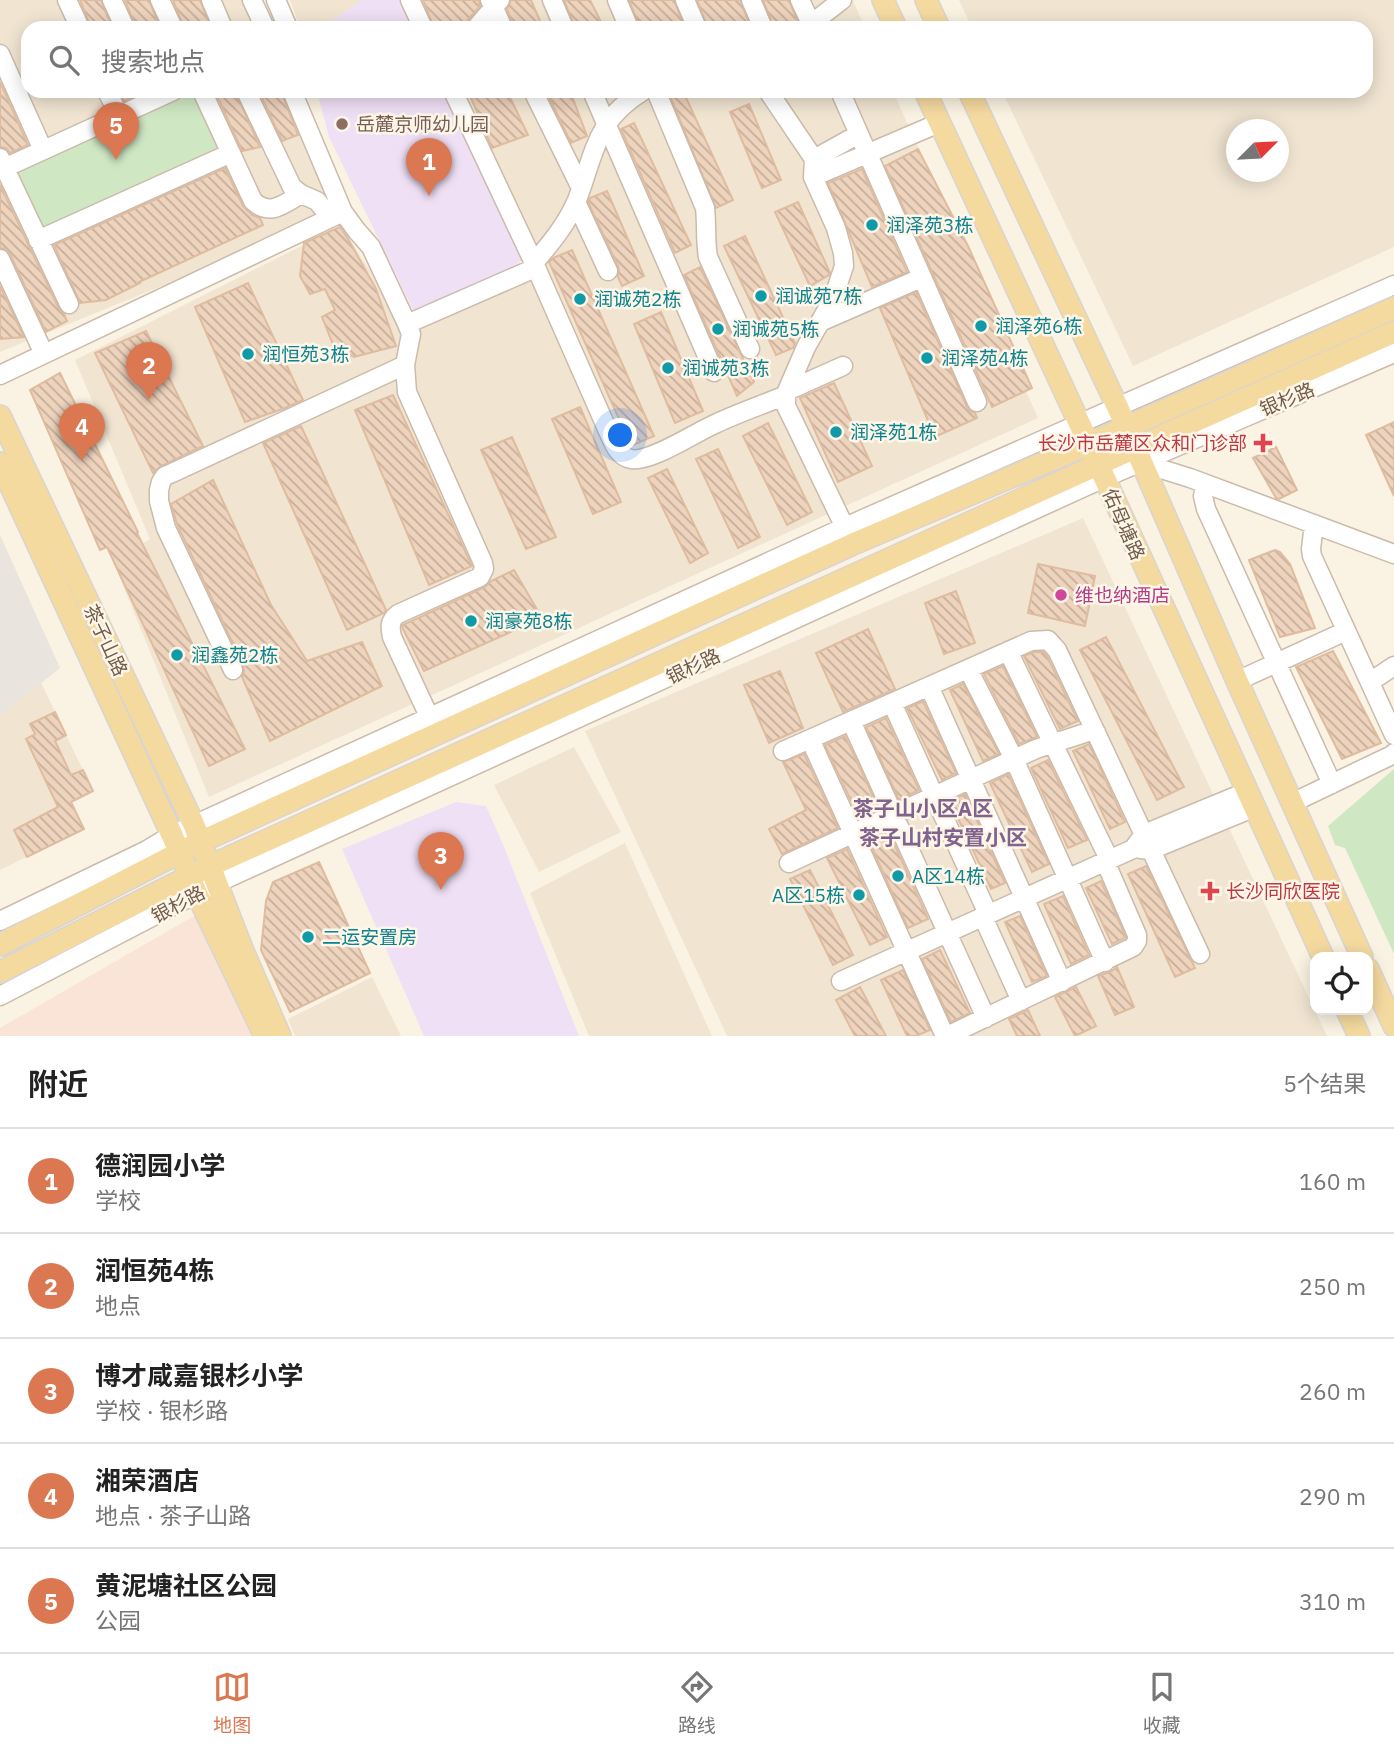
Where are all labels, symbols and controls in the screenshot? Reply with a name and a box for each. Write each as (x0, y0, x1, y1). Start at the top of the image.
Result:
search box (21, 21, 1373, 98)
icon: search (45, 41, 83, 79)
text: 搜索地点 (101, 44, 205, 78)
pin: 5 (93, 102, 139, 160)
place label: 岳麓京师幼儿园 (356, 112, 489, 136)
marker: 岳麓京师幼儿园 (334, 116, 350, 132)
north arrow (1226, 119, 1289, 182)
pin: 1 (406, 138, 452, 196)
place label: 润泽苑3栋 (886, 213, 973, 237)
marker: 润泽苑3栋 (864, 217, 880, 233)
place label: 润诚苑7栋 (775, 284, 862, 308)
place label: 润诚苑2栋 (594, 287, 681, 311)
marker: 润诚苑7栋 (753, 288, 769, 304)
marker: 润诚苑2栋 (572, 291, 588, 307)
place label: 润泽苑6栋 (995, 314, 1082, 338)
place label: 润诚苑5栋 (732, 317, 819, 341)
marker: 润泽苑6栋 (973, 318, 989, 334)
marker: 润诚苑5栋 (710, 321, 726, 337)
pin: 2 (126, 342, 172, 400)
place label: 润恒苑3栋 (262, 342, 349, 366)
marker: 润恒苑3栋 (240, 346, 256, 362)
place label: 润泽苑4栋 (941, 346, 1028, 370)
marker: 润泽苑4栋 (919, 350, 935, 366)
place label: 润诚苑3栋 (682, 356, 769, 380)
marker: 润诚苑3栋 (660, 360, 676, 376)
street label: 银杉路 (1256, 377, 1318, 421)
pin: 4 (59, 403, 105, 461)
your location (603, 418, 637, 452)
place label: 润泽苑1栋 (850, 420, 937, 444)
marker: 润泽苑1栋 (828, 424, 844, 440)
place label: 长沙市岳麓区众和门诊部 (1038, 431, 1247, 455)
marker: 长沙市岳麓区众和门诊部 (1253, 433, 1273, 453)
street label: 佑母塘路 (1098, 484, 1150, 564)
place label: 维也纳酒店 (1075, 583, 1170, 607)
marker: 维也纳酒店 (1053, 587, 1069, 603)
street label: 茶子山路 (79, 600, 133, 680)
place label: 润豪苑8栋 (485, 609, 572, 633)
marker: 润豪苑8栋 (463, 613, 479, 629)
place label: 润鑫苑2栋 (191, 643, 278, 667)
street label: 银杉路 (662, 643, 724, 689)
marker: 润鑫苑2栋 (169, 647, 185, 663)
district label: 茶子山小区A区 (853, 794, 993, 822)
district label: 茶子山村安置小区 (859, 823, 1027, 851)
pin: 3 (418, 832, 464, 890)
place label: A区14栋 (912, 864, 985, 888)
marker: A区14栋 (890, 868, 906, 884)
place label: 长沙同欣医院 (1226, 879, 1340, 903)
street label: 银杉路 (147, 880, 209, 928)
marker: 长沙同欣医院 (1200, 881, 1220, 901)
place label: A区15栋 (772, 883, 845, 907)
marker: A区15栋 (851, 887, 867, 903)
place label: 二运安置房 (322, 925, 417, 949)
marker: 二运安置房 (300, 929, 316, 945)
map controls (1310, 952, 1373, 1015)
button: locate (1310, 952, 1373, 1015)
text: 附近 (28, 1064, 88, 1103)
text: 5个结果 (1283, 1068, 1366, 1098)
text: 德润园小学 (95, 1148, 225, 1182)
text: 1 (44, 1166, 58, 1196)
text: 160 m (1299, 1166, 1366, 1196)
text: 学校 (95, 1185, 141, 1215)
text: 润恒苑4栋 (95, 1253, 215, 1287)
text: 2 (44, 1271, 58, 1301)
text: 250 m (1299, 1271, 1366, 1301)
text: 地点 (95, 1290, 141, 1320)
text: 博才咸嘉银杉小学 (95, 1358, 303, 1392)
text: 3 (44, 1376, 58, 1406)
text: 260 m (1299, 1376, 1366, 1406)
text: 学校 · 银杉路 (95, 1395, 228, 1425)
text: 湘荣酒店 (95, 1463, 199, 1497)
text: 4 (44, 1481, 58, 1511)
text: 290 m (1299, 1481, 1366, 1511)
text: 地点 · 茶子山路 (95, 1500, 251, 1530)
text: 黄泥塘社区公园 (95, 1568, 277, 1602)
text: 5 (44, 1586, 58, 1616)
text: 310 m (1299, 1586, 1366, 1616)
text: 公园 (95, 1605, 141, 1635)
tab: 地图 (213, 1668, 251, 1737)
tab: 路线 (678, 1668, 716, 1737)
tab: 收藏 (1143, 1668, 1181, 1737)

